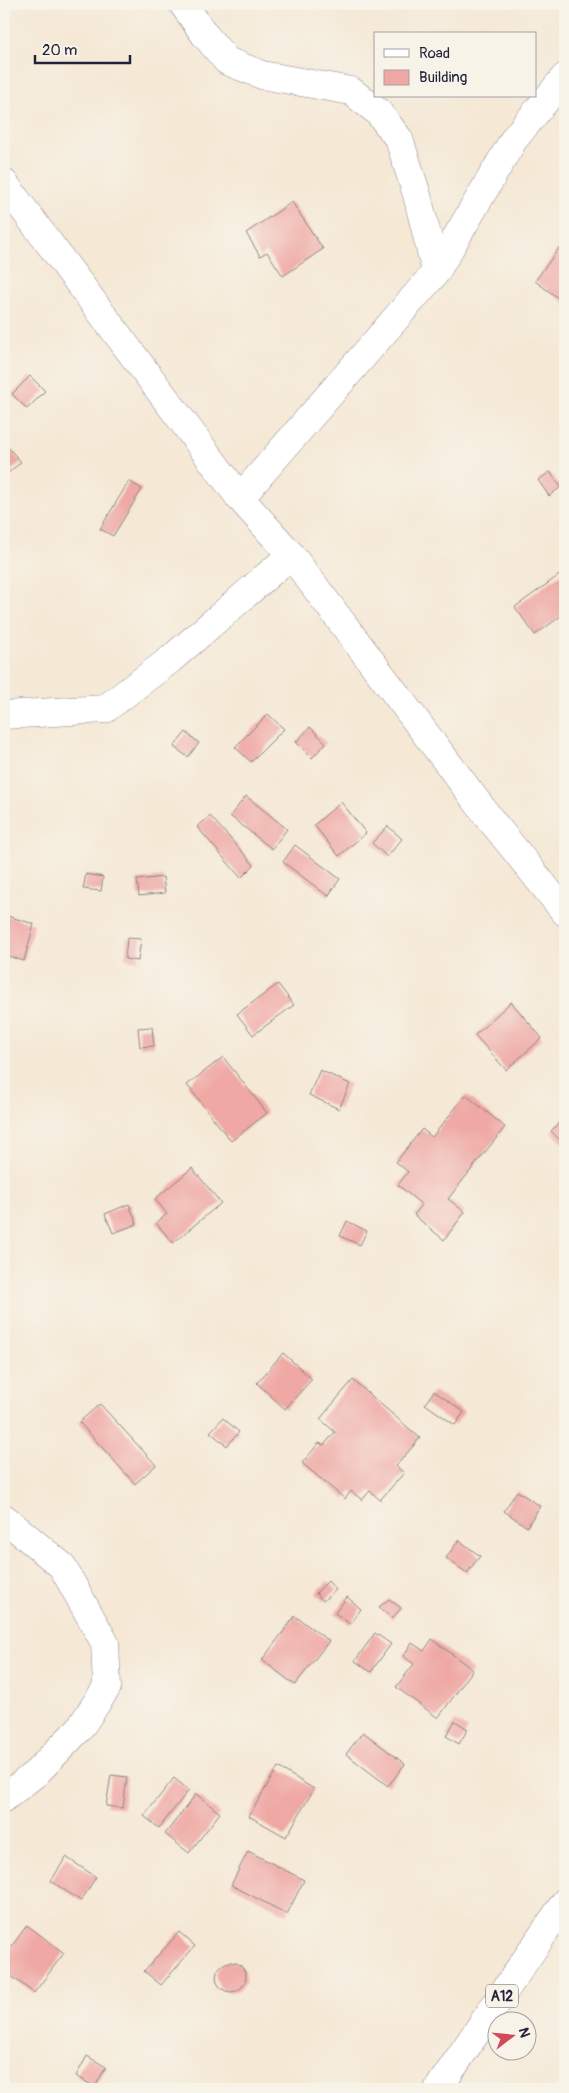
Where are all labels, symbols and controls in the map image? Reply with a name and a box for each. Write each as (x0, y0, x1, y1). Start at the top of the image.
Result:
scale bar (35, 32, 130, 64)
legend (374, 32, 536, 98)
text: 20 m (42, 41, 77, 60)
text: Road (419, 44, 450, 63)
text: Building (419, 68, 467, 87)
road number: A12 (486, 1984, 518, 2008)
north arrow (486, 2010, 536, 2060)
text: N (515, 2026, 533, 2039)

